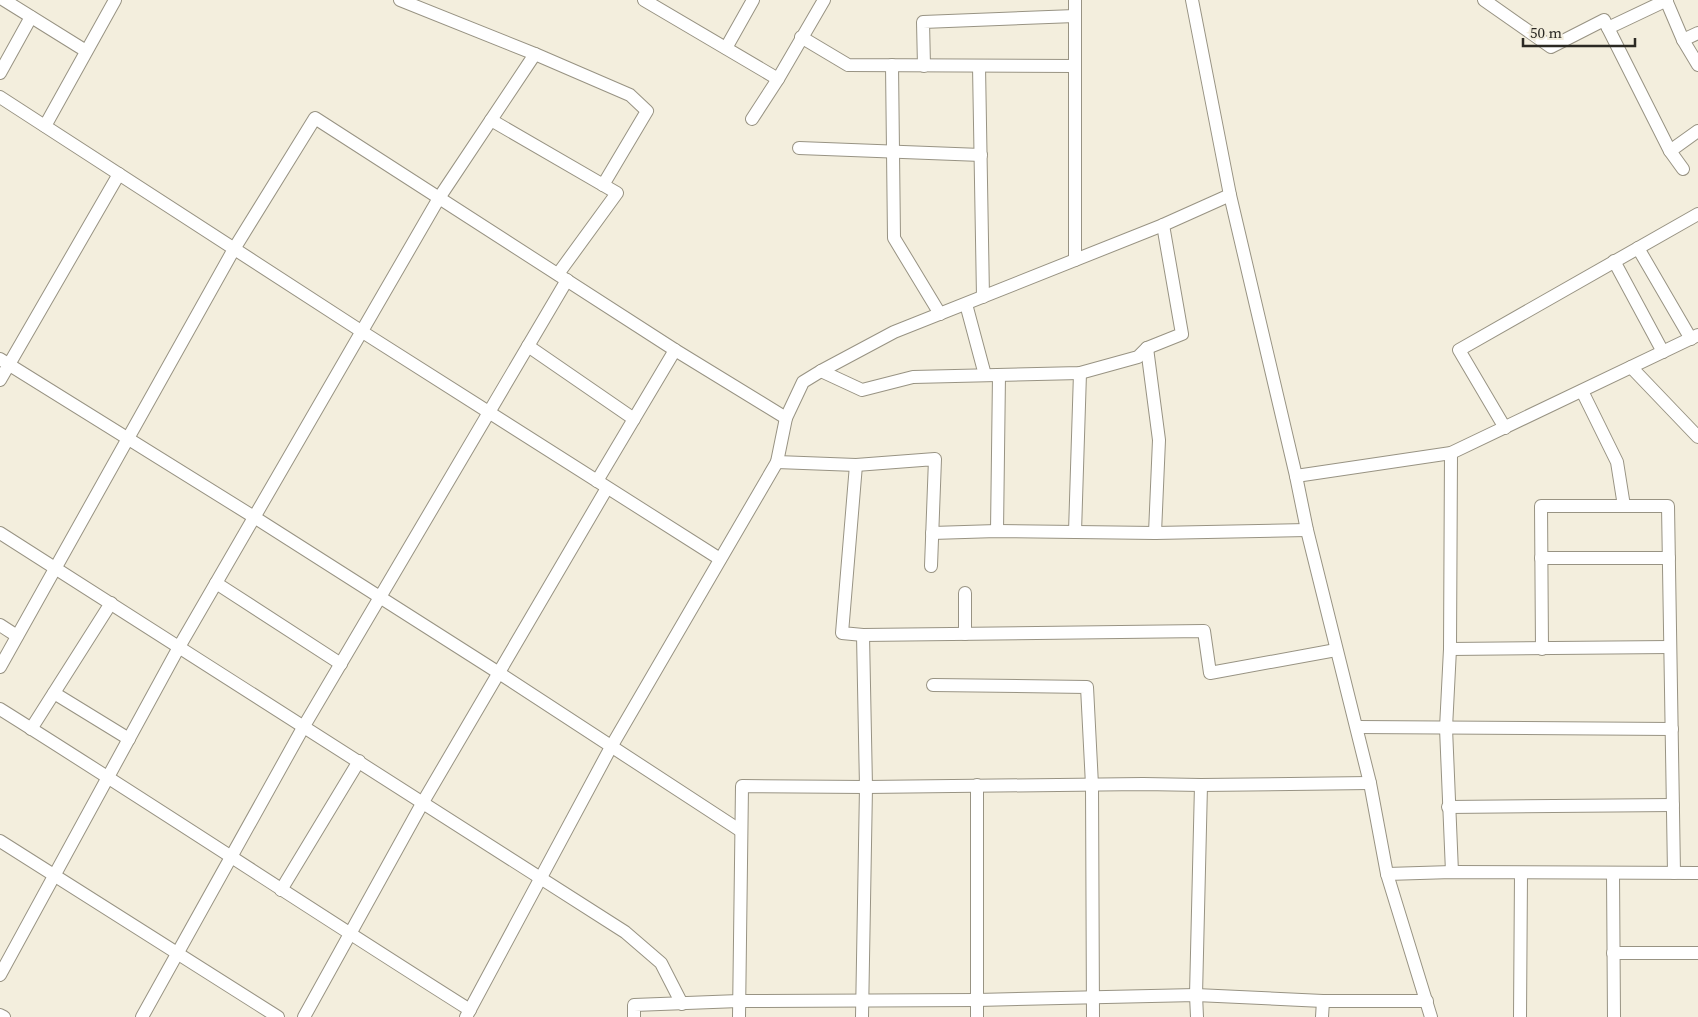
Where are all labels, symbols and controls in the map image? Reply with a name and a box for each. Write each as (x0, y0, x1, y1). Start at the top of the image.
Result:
scale bar (1523, 15, 1636, 47)
text: 50 m (1530, 22, 1562, 43)

